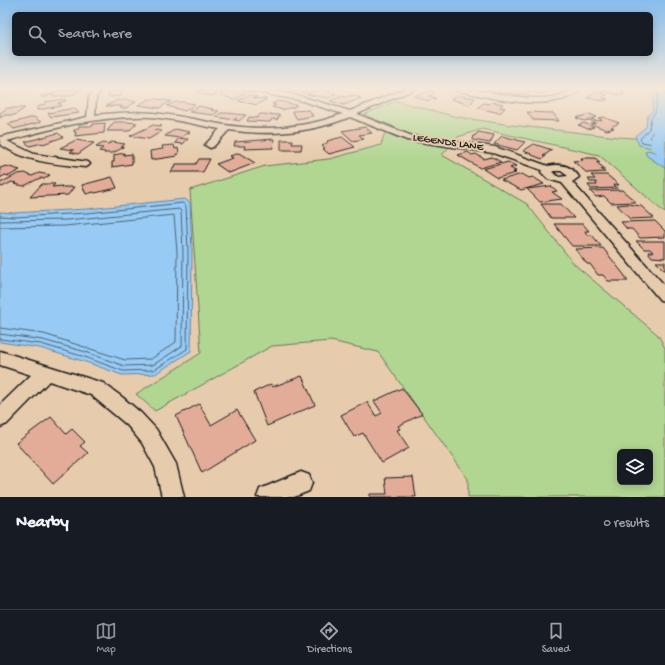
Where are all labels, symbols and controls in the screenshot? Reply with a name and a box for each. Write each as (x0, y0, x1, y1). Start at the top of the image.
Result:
search box (12, 12, 653, 56)
icon: search (26, 23, 48, 45)
text: Search here (58, 25, 132, 43)
street label: LEGENDS LANE (412, 132, 485, 154)
map controls (617, 449, 653, 485)
button: layers (617, 449, 653, 485)
text: Nearby (16, 513, 69, 533)
text: 0 results (603, 516, 649, 531)
tab: Map (95, 620, 117, 656)
tab: Directions (307, 620, 352, 656)
tab: Saved (542, 620, 570, 656)

